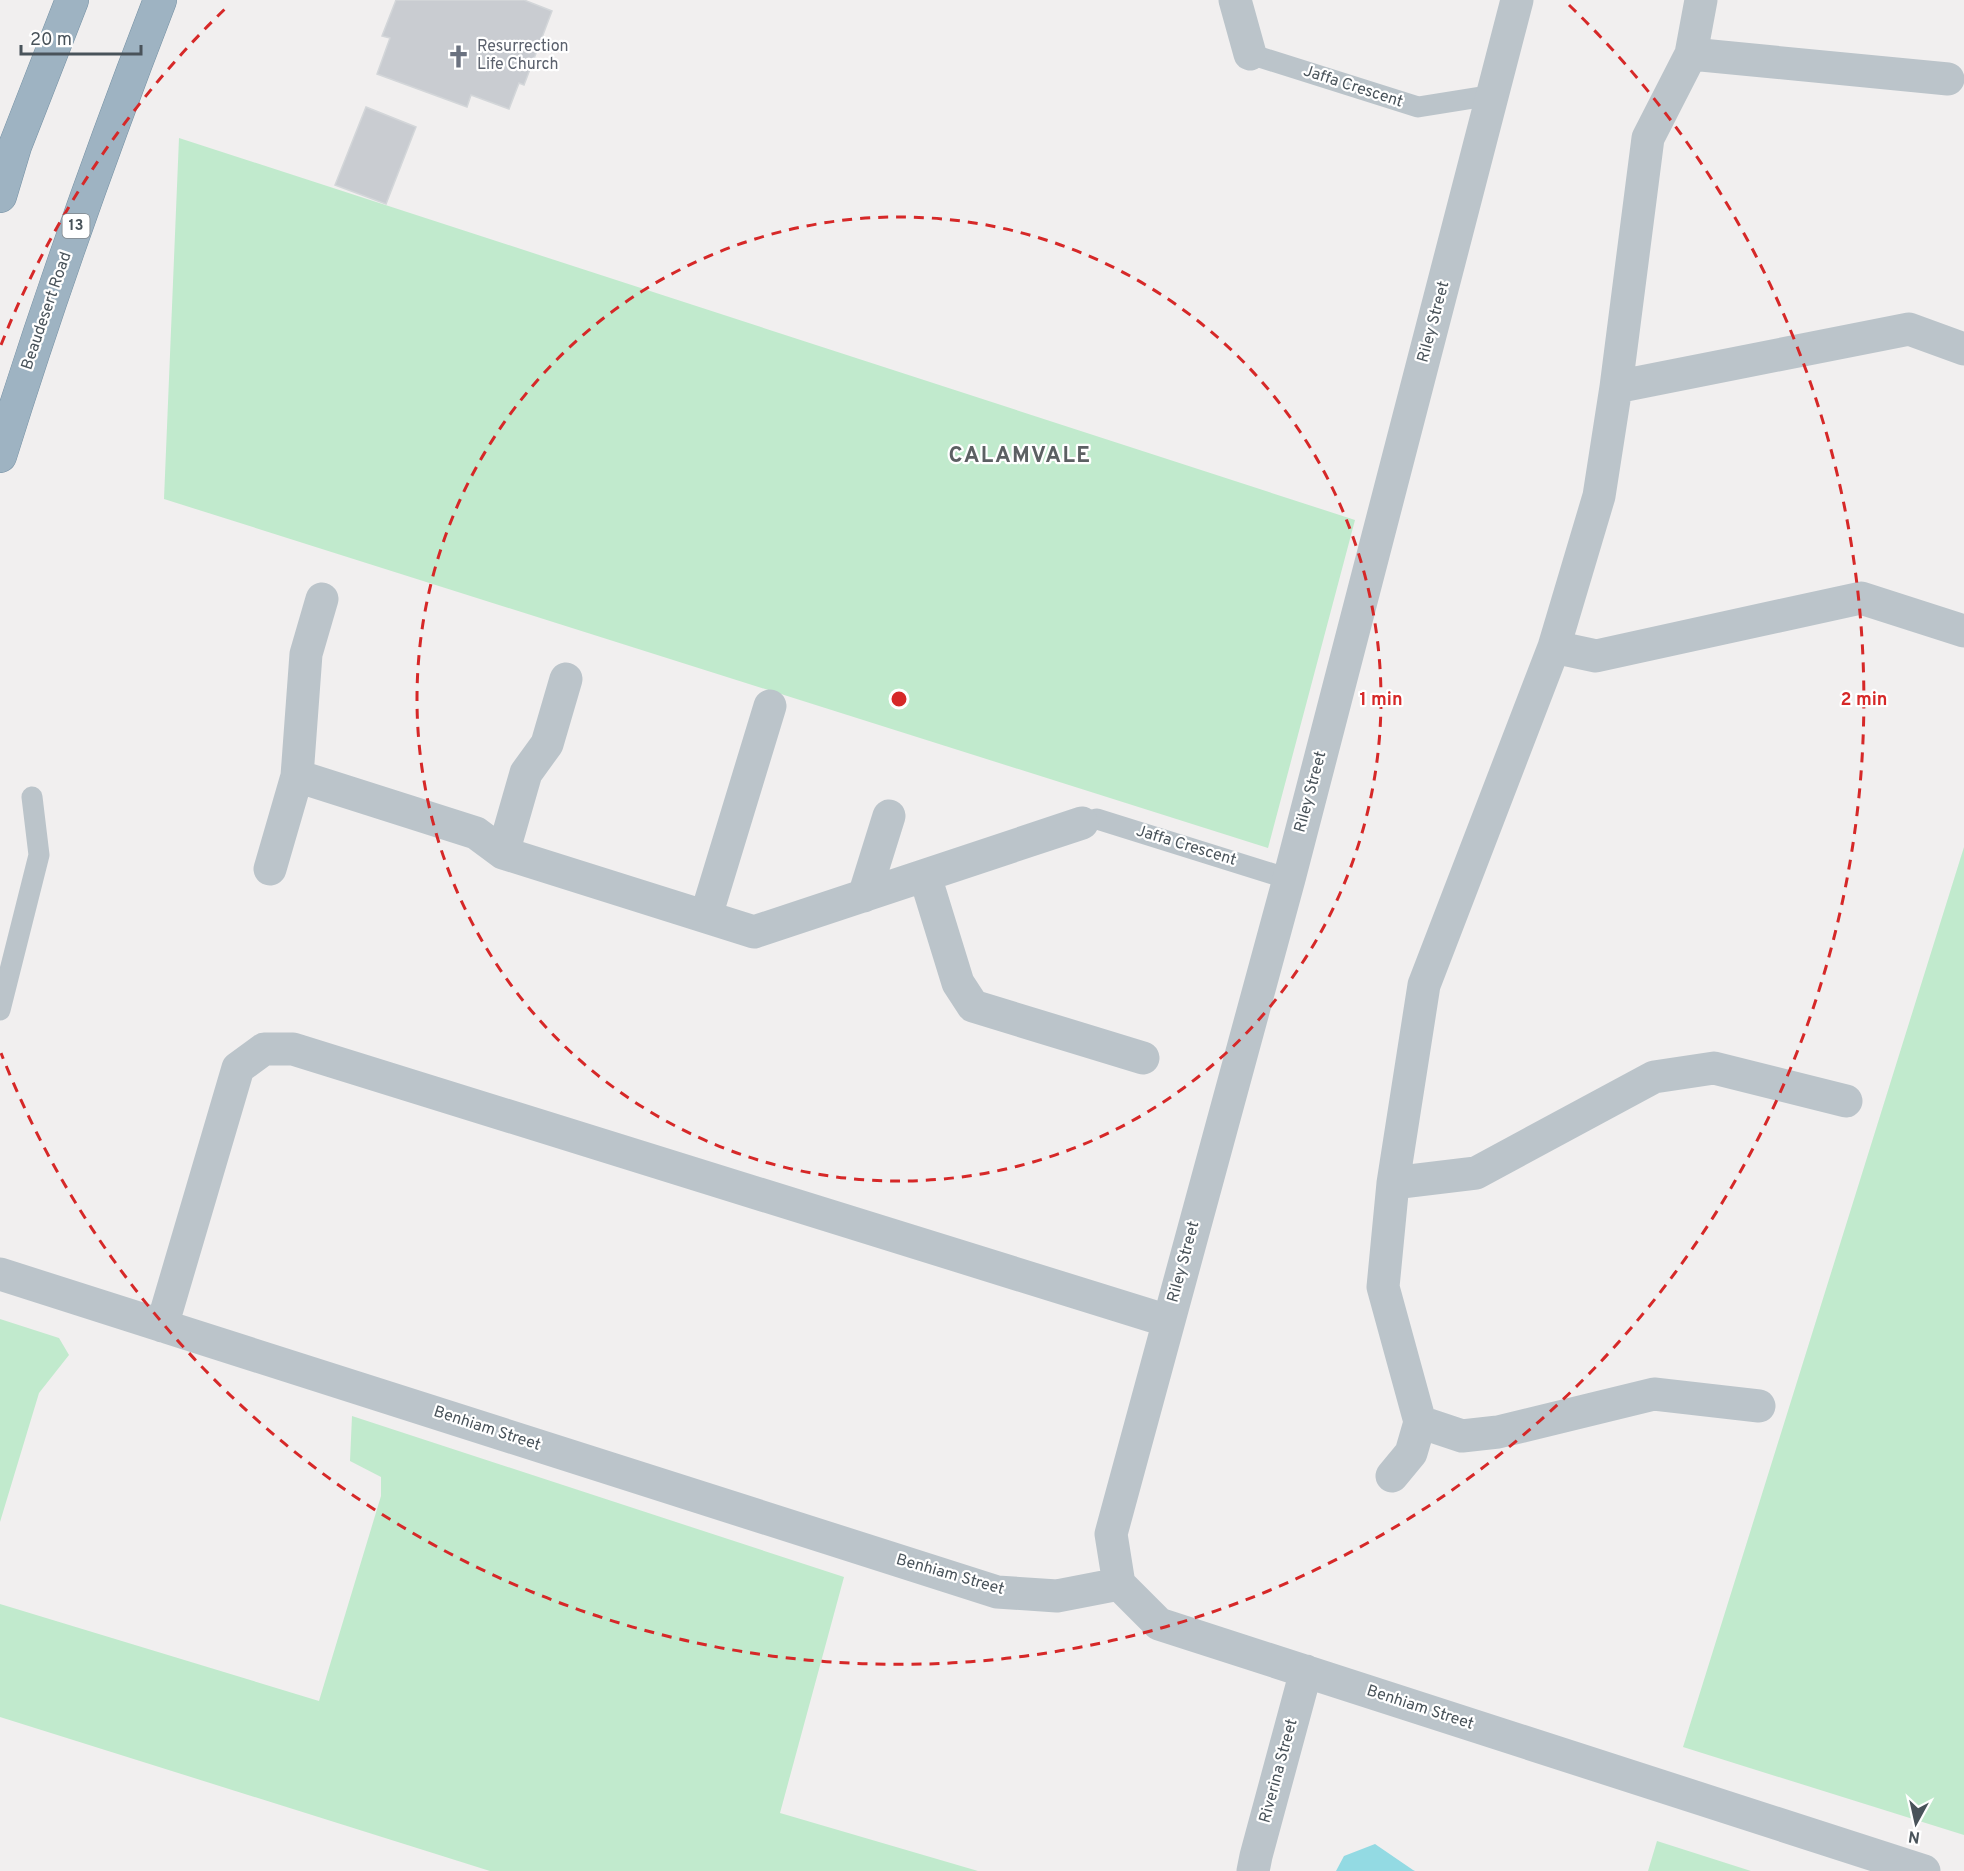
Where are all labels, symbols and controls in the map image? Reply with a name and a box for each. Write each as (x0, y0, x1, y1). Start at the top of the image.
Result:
scale bar (21, 18, 141, 56)
text: 20 m (30, 29, 72, 52)
place label: Resurrection Life Church (477, 37, 569, 75)
church icon: Resurrection Life Church (446, 43, 472, 69)
street label: Jaffa Crescent (1301, 61, 1405, 113)
road number: 13 (62, 214, 90, 238)
street label: Beaudesert Road (17, 249, 77, 373)
street label: Riley Street (1414, 279, 1454, 365)
district label: CALAMVALE (948, 443, 1092, 470)
centre of rings (889, 689, 909, 709)
text: 1 min (1359, 689, 1403, 712)
text: 2 min (1840, 689, 1888, 712)
street label: Riley Street (1291, 749, 1331, 835)
street label: Jaffa Crescent (1133, 821, 1239, 871)
street label: Riley Street (1164, 1219, 1204, 1305)
street label: Benhiam Street (431, 1402, 543, 1456)
street label: Benhiam Street (894, 1550, 1006, 1600)
street label: Benhiam Street (1364, 1681, 1476, 1735)
street label: Riverina Street (1255, 1717, 1303, 1825)
north arrow (1886, 1793, 1946, 1853)
text: N (1907, 1825, 1921, 1847)

